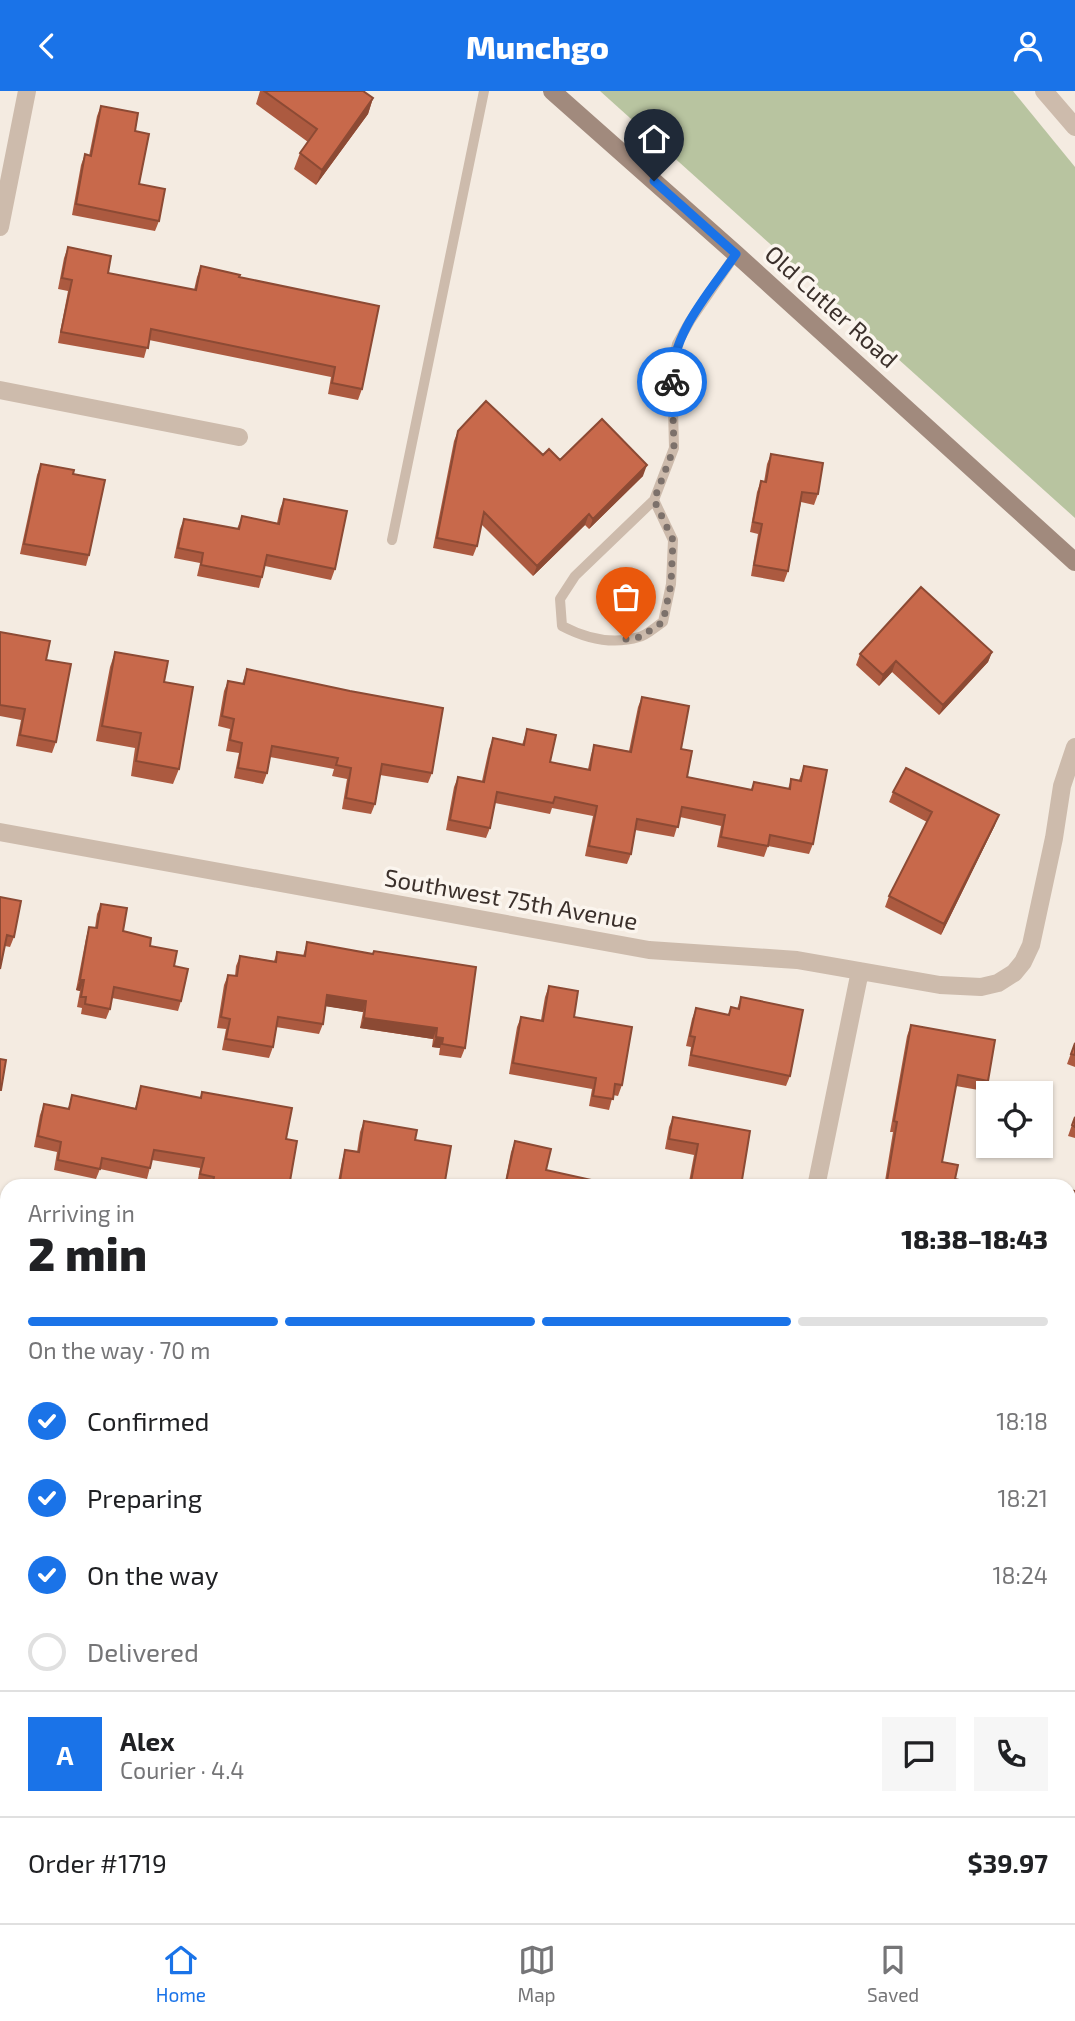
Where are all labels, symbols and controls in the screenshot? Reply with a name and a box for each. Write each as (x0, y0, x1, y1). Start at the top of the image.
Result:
icon: back (28, 27, 66, 65)
text: Munchgo (466, 27, 609, 65)
icon: person (1009, 27, 1047, 65)
pin (624, 109, 684, 181)
icon: home (635, 120, 673, 158)
street label: Old Cutler Road (760, 239, 904, 373)
courier (637, 347, 707, 417)
icon: bike (653, 363, 691, 401)
pin (596, 567, 656, 639)
icon: bag (607, 578, 645, 616)
street label: Southwest 75th Avenue (382, 862, 640, 935)
map controls (976, 1081, 1053, 1158)
button: locate (976, 1081, 1053, 1158)
text: Arriving in (28, 1199, 135, 1227)
text: 18:38–18:43 (901, 1223, 1048, 1254)
text: 2 min (28, 1225, 147, 1280)
text: On the way · 70 m (28, 1336, 210, 1364)
icon: check (28, 1402, 66, 1440)
text: Confirmed (87, 1405, 210, 1436)
text: 18:18 (996, 1407, 1048, 1435)
icon: check (28, 1479, 66, 1517)
text: Preparing (87, 1482, 202, 1513)
text: 18:21 (997, 1484, 1048, 1512)
icon: check (28, 1556, 66, 1594)
text: On the way (87, 1559, 218, 1590)
text: 18:24 (992, 1561, 1048, 1589)
text: Delivered (87, 1636, 199, 1667)
button: chat (882, 1717, 956, 1791)
button: phone (974, 1717, 1048, 1791)
text: Alex (120, 1725, 175, 1756)
text: A (57, 1739, 73, 1770)
text: Courier · 4.4 (120, 1756, 244, 1784)
text: Order #1719 (28, 1847, 167, 1878)
text: $39.97 (967, 1847, 1048, 1878)
tab: Home (156, 1941, 206, 2006)
tab: Map (518, 1941, 556, 2006)
tab: Saved (867, 1941, 919, 2006)

